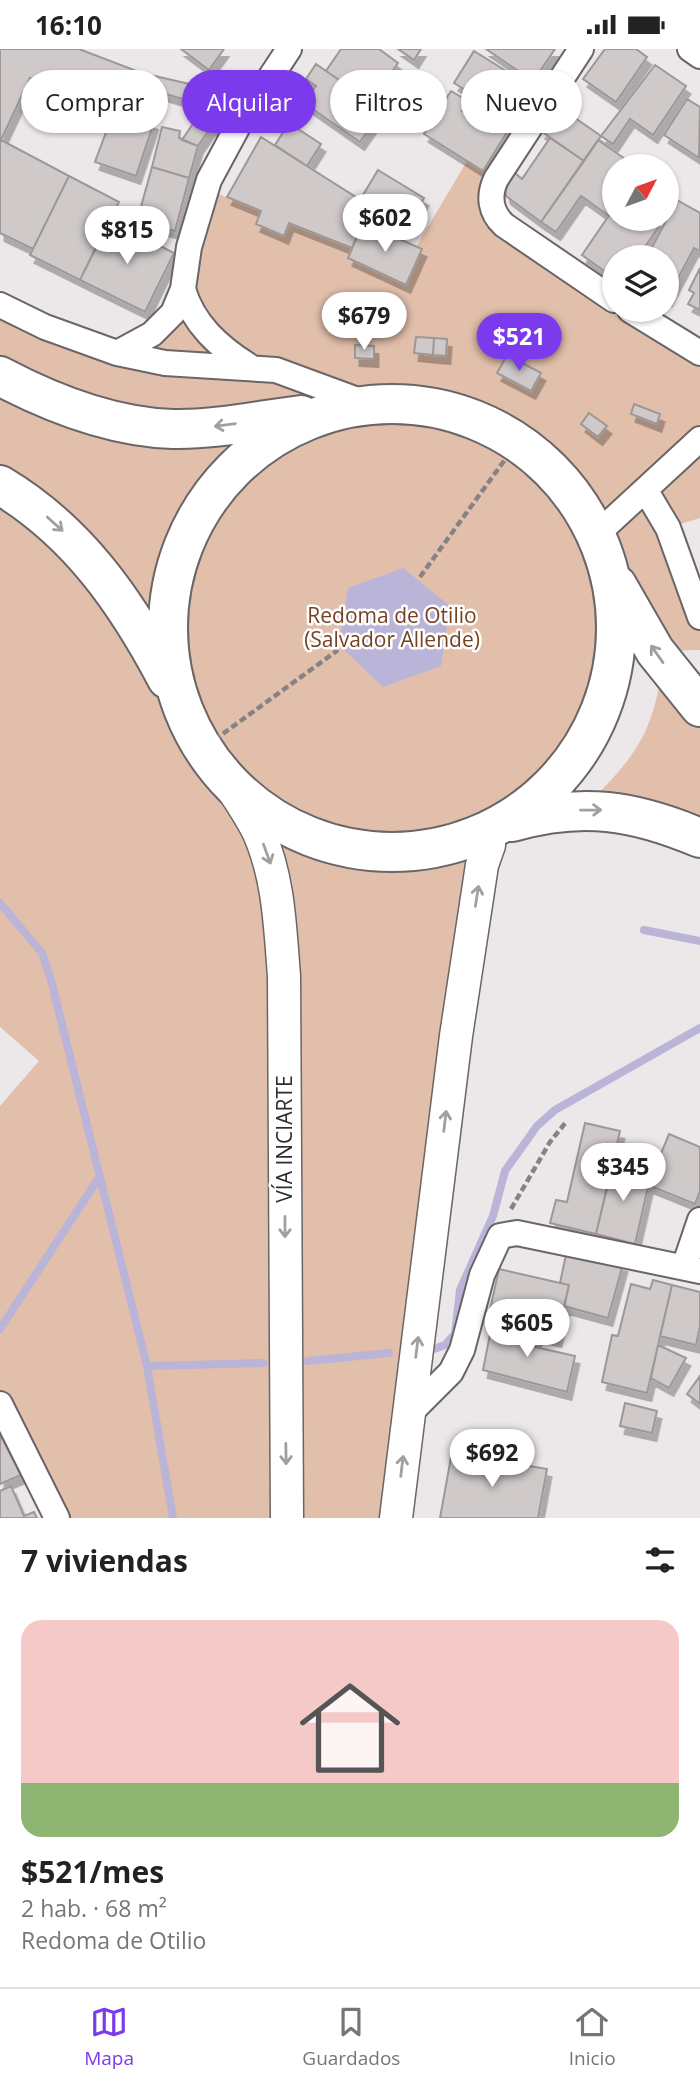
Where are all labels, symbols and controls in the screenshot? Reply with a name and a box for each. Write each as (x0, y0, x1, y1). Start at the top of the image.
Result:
text: 16:10 (35, 7, 102, 43)
chip: Comprar (21, 70, 168, 133)
chip: Alquilar (182, 70, 316, 133)
chip: Filtros (330, 70, 447, 133)
chip: Nuevo (461, 70, 582, 133)
north arrow (602, 154, 679, 231)
map controls (602, 154, 679, 322)
pin: $602 (344, 195, 426, 254)
text: $602 (359, 201, 411, 233)
pin: $815 (86, 207, 168, 266)
text: $815 (101, 213, 153, 245)
button: layers (602, 245, 679, 322)
pin: $679 (323, 293, 405, 352)
text: $679 (338, 299, 390, 331)
pin: $521 (478, 313, 560, 373)
text: $521 (493, 320, 545, 352)
one-way arrow (214, 418, 237, 431)
one-way arrow (46, 516, 64, 532)
park label: Redoma de Otilio (Salvador Allende) (304, 601, 480, 653)
one-way arrow (650, 645, 664, 664)
one-way arrow (579, 803, 602, 817)
one-way arrow (261, 842, 274, 864)
one-way arrow (471, 885, 484, 908)
street label: VÍA INCIARTE (270, 1075, 298, 1203)
one-way arrow (439, 1110, 452, 1133)
pin: $345 (582, 1143, 664, 1203)
text: $345 (597, 1150, 649, 1182)
one-way arrow (278, 1215, 292, 1238)
pin: $605 (486, 1299, 568, 1359)
text: $605 (501, 1306, 553, 1338)
one-way arrow (410, 1336, 423, 1359)
pin: $692 (451, 1429, 533, 1489)
text: $692 (466, 1436, 518, 1468)
one-way arrow (279, 1442, 293, 1465)
one-way arrow (396, 1455, 409, 1478)
text: 7 viviendas (21, 1540, 188, 1581)
icon: filters (641, 1541, 679, 1579)
icon: home (287, 1665, 413, 1791)
text: $521/mes (21, 1851, 164, 1892)
text: 2 hab. · 68 m² (21, 1892, 167, 1924)
text: Redoma de Otilio (21, 1924, 206, 1956)
tab: Mapa (84, 2003, 134, 2071)
tab: Guardados (302, 2003, 400, 2071)
tab: Inicio (569, 2003, 616, 2071)

